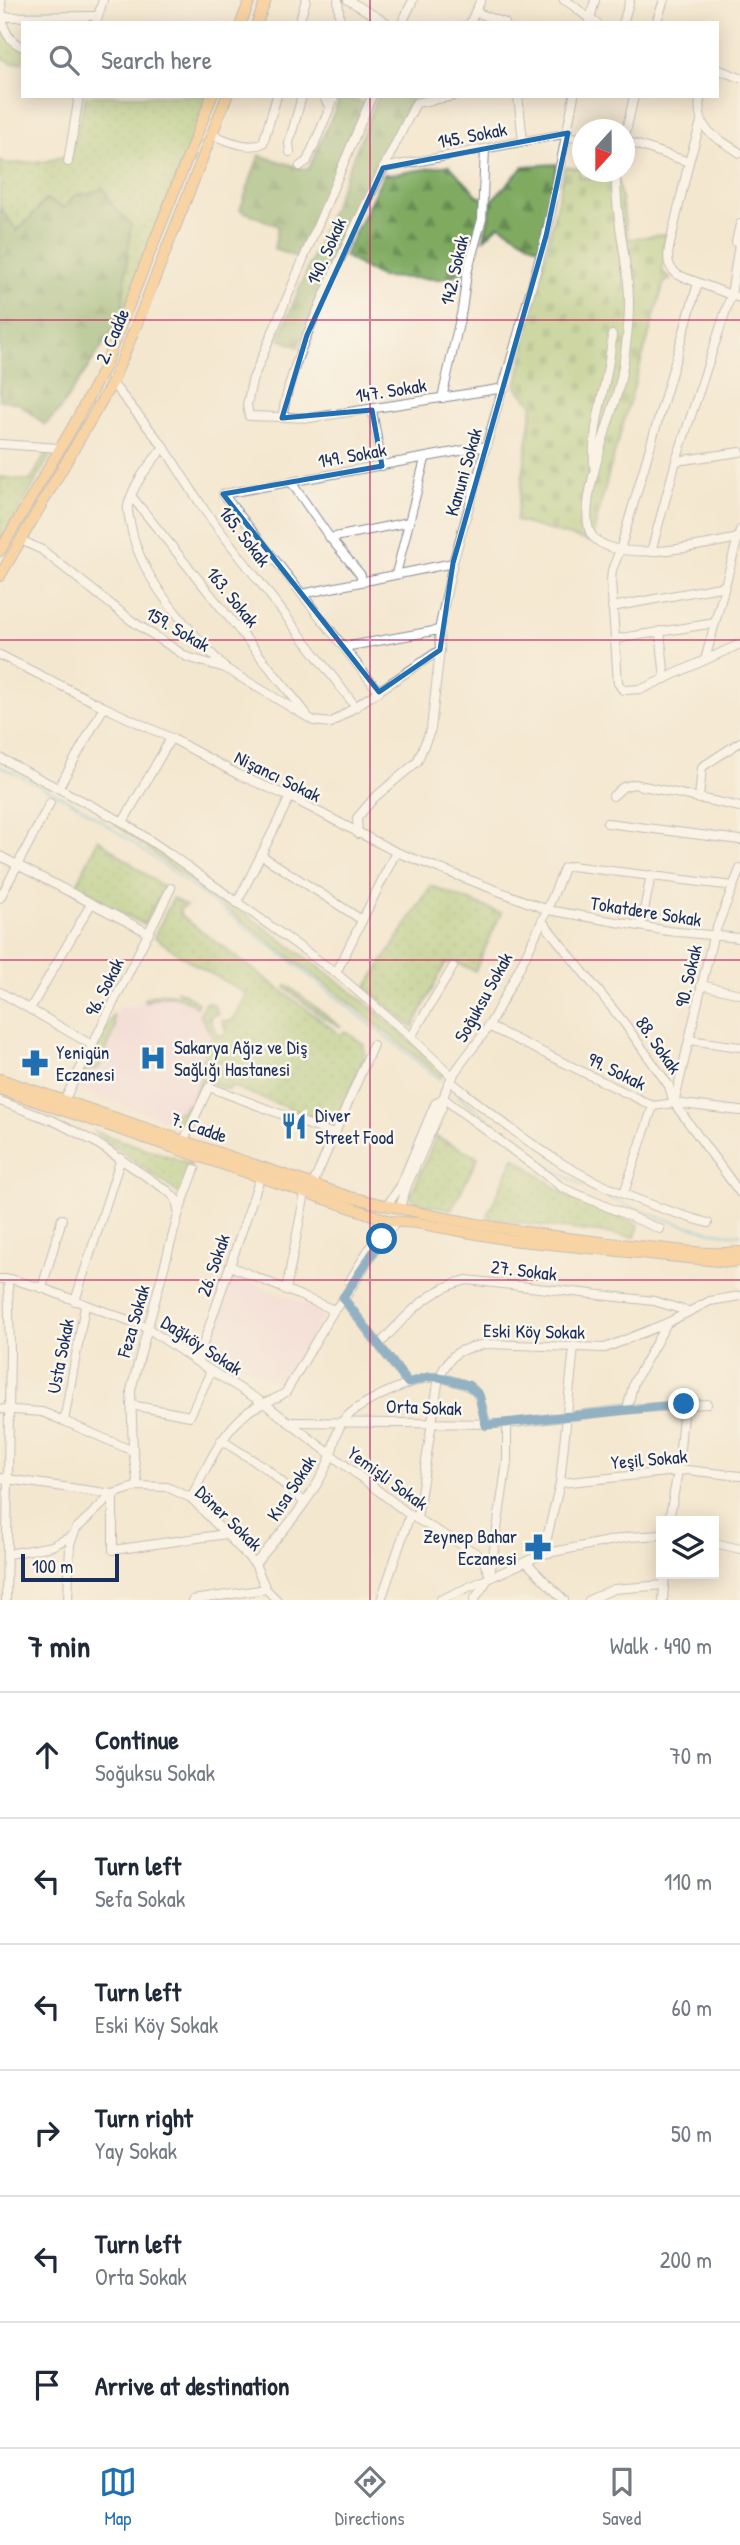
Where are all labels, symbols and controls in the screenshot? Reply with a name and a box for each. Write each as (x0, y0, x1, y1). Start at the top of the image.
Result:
search box (21, 21, 719, 98)
icon: search (45, 41, 83, 79)
text: Search here (101, 42, 212, 77)
street label: 145. Sokak (435, 116, 509, 154)
north arrow (572, 119, 635, 182)
street label: 140. Sokak (300, 213, 352, 289)
street label: 142. Sokak (433, 232, 475, 307)
street label: 2. Cadde (89, 304, 135, 368)
street label: 147. Sokak (354, 372, 428, 408)
street label: Kanuni Sokak (438, 425, 488, 519)
street label: 149. Sokak (316, 436, 388, 474)
street label: 165. Sokak (213, 500, 277, 572)
street label: 163. Sokak (201, 561, 266, 633)
street label: 159. Sokak (141, 600, 215, 658)
street label: Nişancı Sokak (230, 744, 326, 808)
street label: Tokatdere Sokak (589, 889, 704, 933)
street label: 90. Sokak (668, 942, 708, 1010)
street label: Soğuksu Sokak (448, 947, 518, 1047)
street label: 96. Sokak (78, 953, 130, 1021)
street label: 88. Sokak (630, 1011, 688, 1079)
place label: Sakarya Ağız ve Diş Sağlığı Hastanesi (174, 1034, 307, 1082)
place label: Yenigün Eczanesi (56, 1039, 115, 1087)
hospital icon: Sakarya Ağız ve Diş Sağlığı Hastanesi (138, 1043, 168, 1073)
street label: 99. Sokak (583, 1046, 651, 1096)
pharmacy icon: Yenigün Eczanesi (20, 1048, 50, 1078)
place label: Diver Street Food (315, 1102, 394, 1150)
street label: 7. Cadde (167, 1105, 231, 1149)
restaurant icon: Diver Street Food (279, 1111, 309, 1141)
route start (366, 1223, 397, 1254)
street label: 26. Sokak (190, 1230, 236, 1300)
street label: 27. Sokak (489, 1253, 559, 1287)
street label: Feza Sokak (110, 1282, 156, 1361)
street label: Dağköy Sokak (156, 1309, 248, 1381)
street label: Usta Sokak (40, 1316, 80, 1396)
street label: Eski Köy Sokak (483, 1317, 585, 1345)
route end (668, 1388, 699, 1419)
street label: Orta Sokak (386, 1393, 462, 1421)
street label: Yemişli Sokak (342, 1440, 434, 1516)
street label: Yeşil Sokak (610, 1443, 688, 1475)
street label: Kısa Sokak (260, 1450, 322, 1526)
street label: Döner Sokak (190, 1479, 268, 1557)
map controls (656, 1516, 719, 1579)
button: layers (656, 1516, 719, 1579)
place label: Zeynep Bahar Eczanesi (423, 1523, 518, 1571)
pharmacy icon: Zeynep Bahar Eczanesi (523, 1532, 553, 1562)
scale bar (21, 1551, 119, 1583)
text: 100 m (32, 1553, 73, 1579)
text: 7 min (28, 1626, 90, 1666)
text: Walk · 490 m (610, 1630, 712, 1661)
text: Continue (95, 1722, 179, 1757)
icon: ahead (28, 1736, 66, 1774)
text: 70 m (669, 1740, 712, 1771)
text: Soğuksu Sokak (95, 1757, 215, 1788)
text: Turn left (95, 1848, 181, 1883)
icon: left (28, 1862, 66, 1900)
text: 110 m (664, 1866, 712, 1897)
text: Sefa Sokak (95, 1883, 185, 1914)
text: Turn left (95, 1974, 181, 2009)
icon: left (28, 1988, 66, 2026)
text: 60 m (672, 1992, 712, 2023)
text: Eski Köy Sokak (95, 2009, 218, 2040)
text: Turn right (95, 2100, 193, 2135)
icon: right (28, 2114, 66, 2152)
text: 50 m (671, 2118, 712, 2149)
text: Yay Sokak (95, 2135, 177, 2166)
text: Turn left (95, 2226, 181, 2261)
icon: left (28, 2240, 66, 2278)
text: 200 m (660, 2244, 712, 2275)
text: Orta Sokak (95, 2261, 187, 2292)
icon: arrive (28, 2366, 66, 2404)
text: Arrive at destination (95, 2368, 290, 2403)
tab: Map (99, 2463, 137, 2531)
tab: Directions (335, 2463, 405, 2531)
tab: Saved (602, 2463, 641, 2531)

